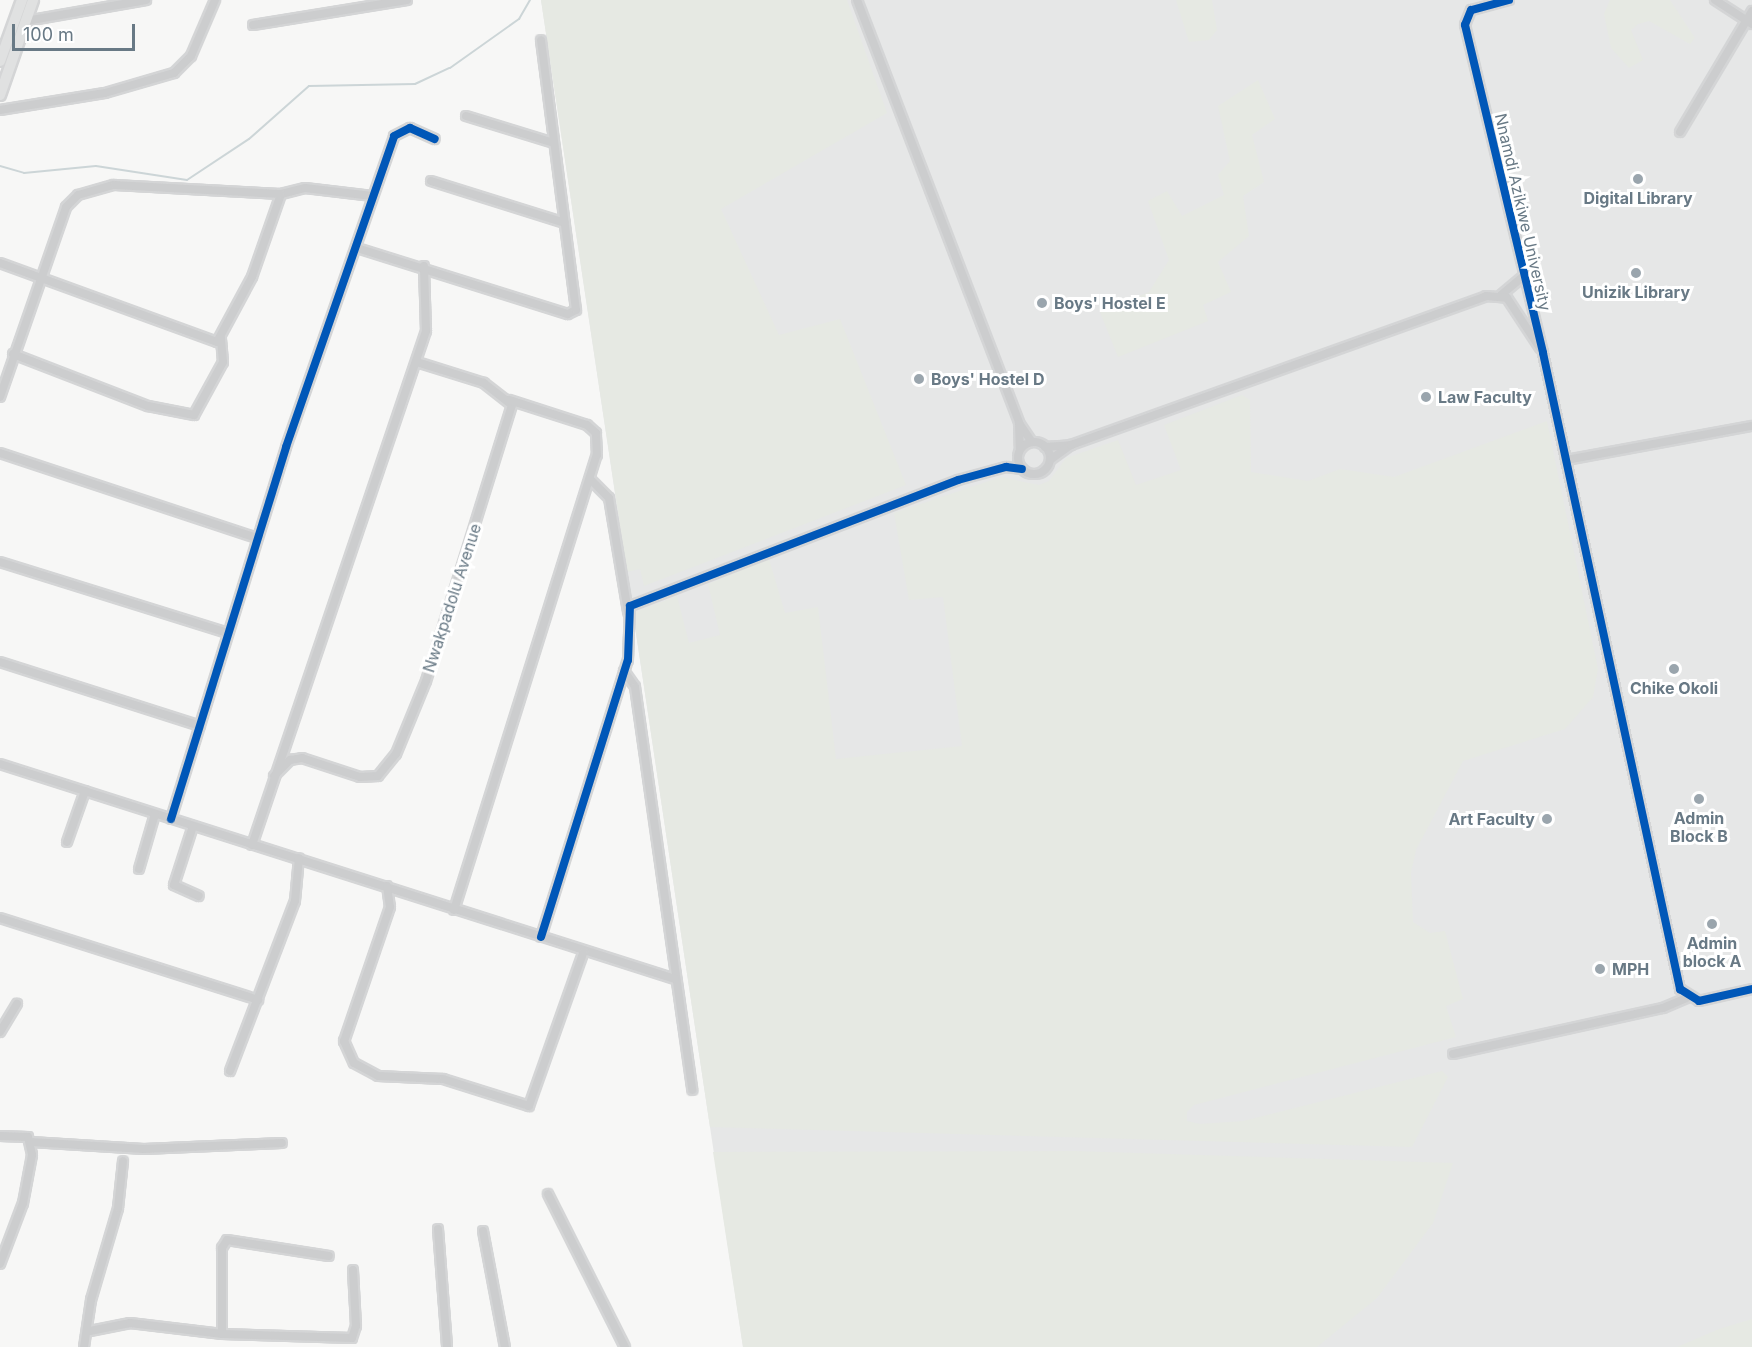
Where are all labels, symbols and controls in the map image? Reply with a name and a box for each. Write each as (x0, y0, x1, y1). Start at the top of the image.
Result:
scale bar (15, 12, 138, 50)
text: 100 m (23, 24, 74, 45)
street label: Nnamdi Azikiwe University (1491, 112, 1555, 312)
marker: Digital Library (1631, 172, 1645, 186)
place label: Digital Library (1583, 188, 1693, 208)
marker: Unizik Library (1629, 266, 1643, 280)
place label: Unizik Library (1582, 282, 1690, 302)
place label: Boys' Hostel E (1054, 293, 1166, 313)
marker: Boys' Hostel E (1035, 296, 1049, 310)
place label: Boys' Hostel D (931, 369, 1044, 389)
marker: Boys' Hostel D (912, 372, 926, 386)
place label: Law Faculty (1438, 387, 1532, 407)
marker: Law Faculty (1419, 390, 1433, 404)
street label: Nwakpadolu Avenue (419, 521, 485, 675)
marker: Chike Okoli (1667, 662, 1681, 676)
place label: Chike Okoli (1630, 678, 1718, 698)
marker: Admin Block B (1692, 792, 1706, 806)
place label: Admin Block B (1670, 808, 1728, 846)
place label: Art Faculty (1448, 809, 1535, 829)
marker: Art Faculty (1540, 812, 1554, 826)
marker: Admin block A (1705, 917, 1719, 931)
place label: Admin block A (1683, 933, 1741, 971)
place label: MPH (1612, 959, 1649, 979)
marker: MPH (1593, 962, 1607, 976)

